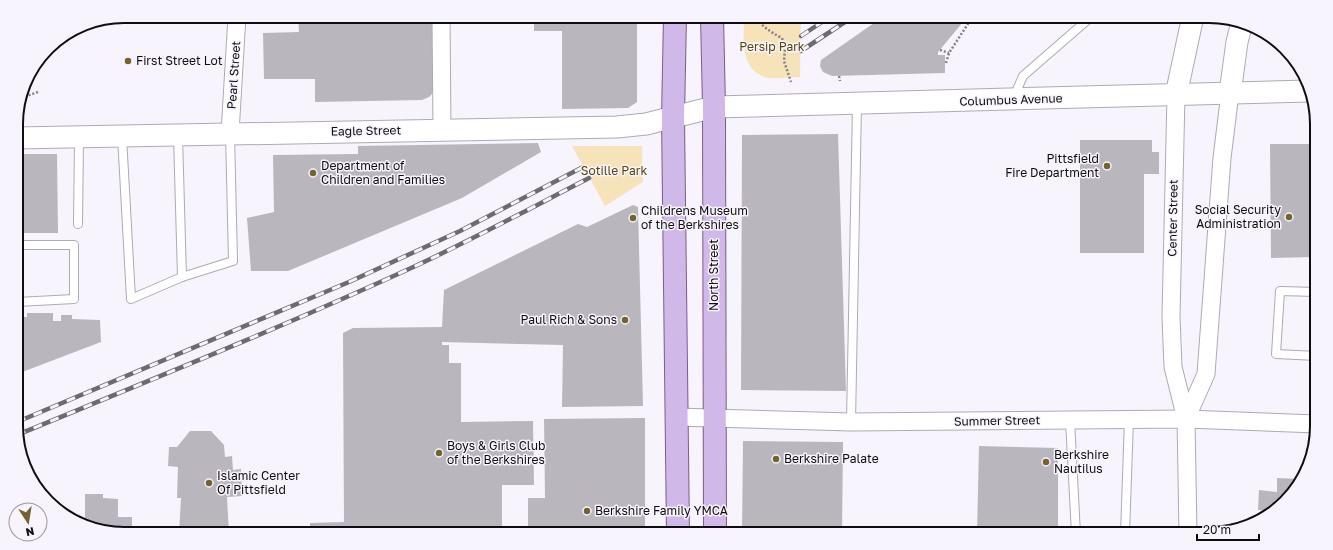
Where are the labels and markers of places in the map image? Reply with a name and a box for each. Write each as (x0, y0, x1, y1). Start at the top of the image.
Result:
place label: First Street Lot (136, 53, 223, 68)
marker: First Street Lot (123, 56, 133, 66)
place label: Pittsfield Fire Department (1005, 151, 1099, 180)
place label: Department of Children and Families (321, 158, 445, 187)
marker: Pittsfield Fire Department (1102, 161, 1112, 171)
marker: Department of Children and Families (308, 168, 318, 178)
place label: Social Security Administration (1195, 202, 1281, 231)
place label: Childrens Museum of the Berkshires (641, 203, 748, 232)
marker: Social Security Administration (1284, 212, 1294, 222)
marker: Childrens Museum of the Berkshires (628, 213, 638, 223)
place label: Paul Rich & Sons (520, 312, 617, 327)
marker: Paul Rich & Sons (620, 315, 630, 325)
place label: Boys & Girls Club of the Berkshires (447, 438, 545, 467)
place label: Berkshire Nautilus (1054, 447, 1109, 476)
marker: Boys & Girls Club of the Berkshires (434, 448, 444, 458)
place label: Berkshire Palate (784, 451, 879, 466)
marker: Berkshire Palate (771, 454, 781, 464)
marker: Berkshire Nautilus (1041, 457, 1051, 467)
place label: Islamic Center Of Pittsfield (217, 468, 300, 497)
marker: Islamic Center Of Pittsfield (204, 478, 214, 488)
place label: Berkshire Family YMCA (595, 503, 728, 518)
marker: Berkshire Family YMCA (582, 506, 592, 516)

